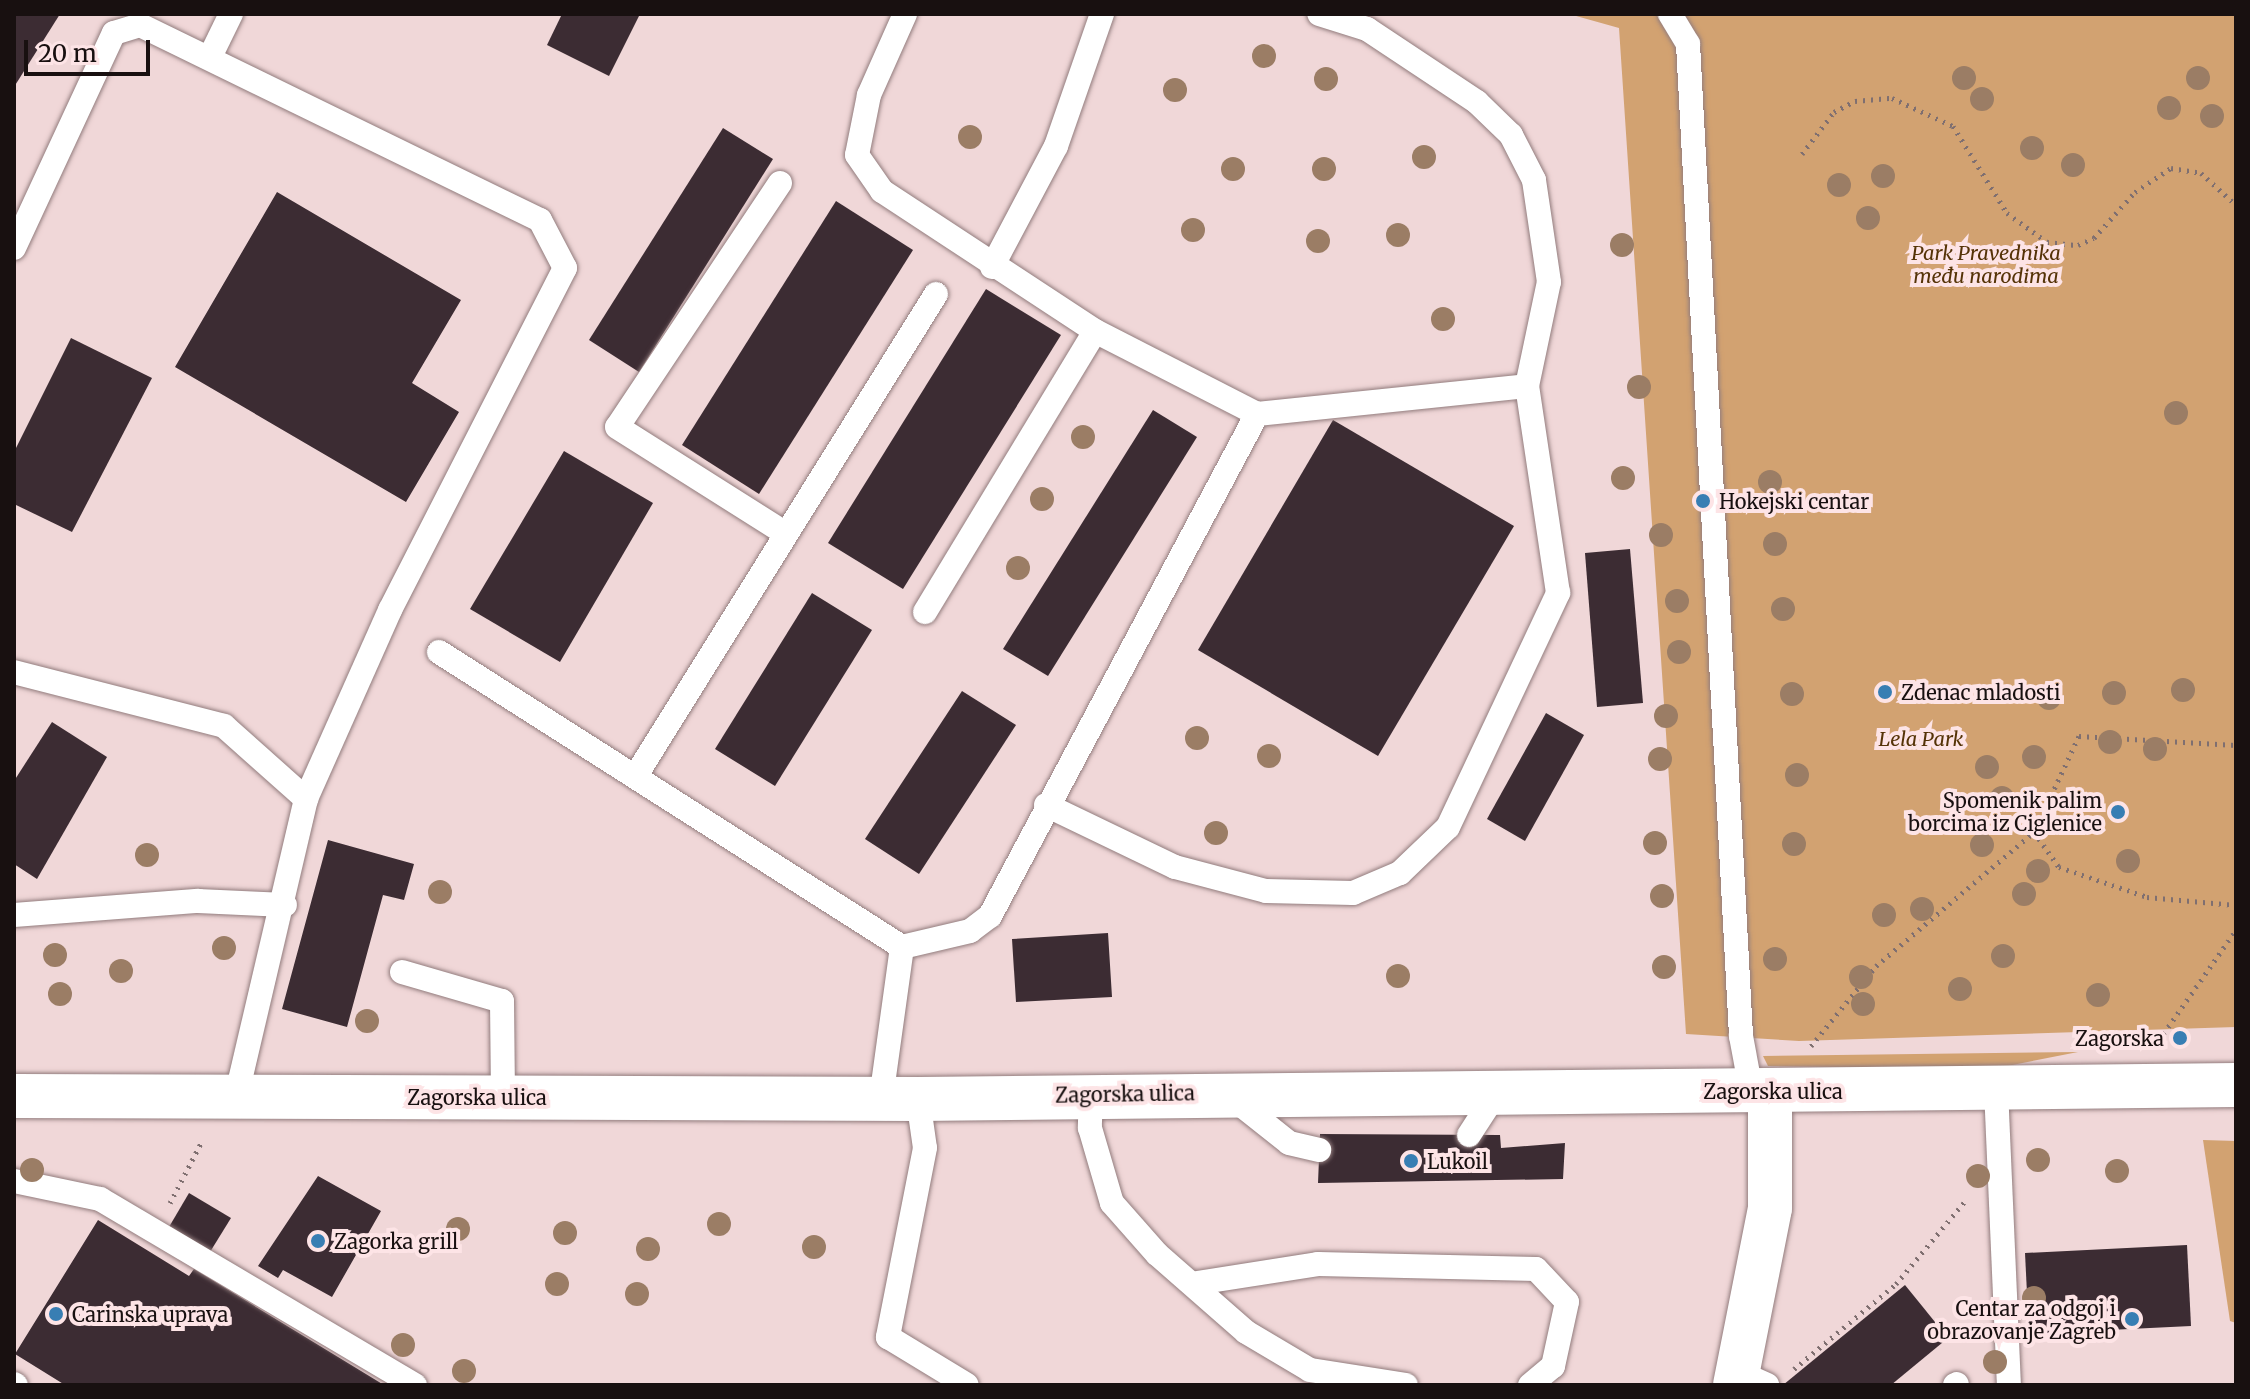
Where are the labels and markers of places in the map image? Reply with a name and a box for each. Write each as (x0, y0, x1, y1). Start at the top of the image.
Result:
place label: Hokejski centar (1719, 489, 1869, 513)
marker: Hokejski centar (1694, 492, 1712, 510)
place label: Zdenac mladosti (1901, 680, 2060, 704)
marker: Zdenac mladosti (1876, 683, 1894, 701)
place label: Spomenik palim borcima iz Ciglenice (1908, 788, 2102, 835)
marker: Spomenik palim borcima iz Ciglenice (2109, 803, 2127, 821)
place label: Zagorska (2075, 1026, 2164, 1050)
marker: Zagorska (2171, 1029, 2189, 1047)
place label: Lukoil (1427, 1149, 1488, 1173)
marker: Lukoil (1402, 1152, 1420, 1170)
place label: Zagorka grill (334, 1229, 458, 1253)
marker: Zagorka grill (309, 1232, 327, 1250)
place label: Centar za odgoj i obrazovanje Zagreb (1927, 1296, 2116, 1343)
place label: Carinska uprava (72, 1302, 228, 1326)
marker: Carinska uprava (47, 1305, 65, 1323)
marker: Centar za odgoj i obrazovanje Zagreb (2123, 1310, 2141, 1328)

